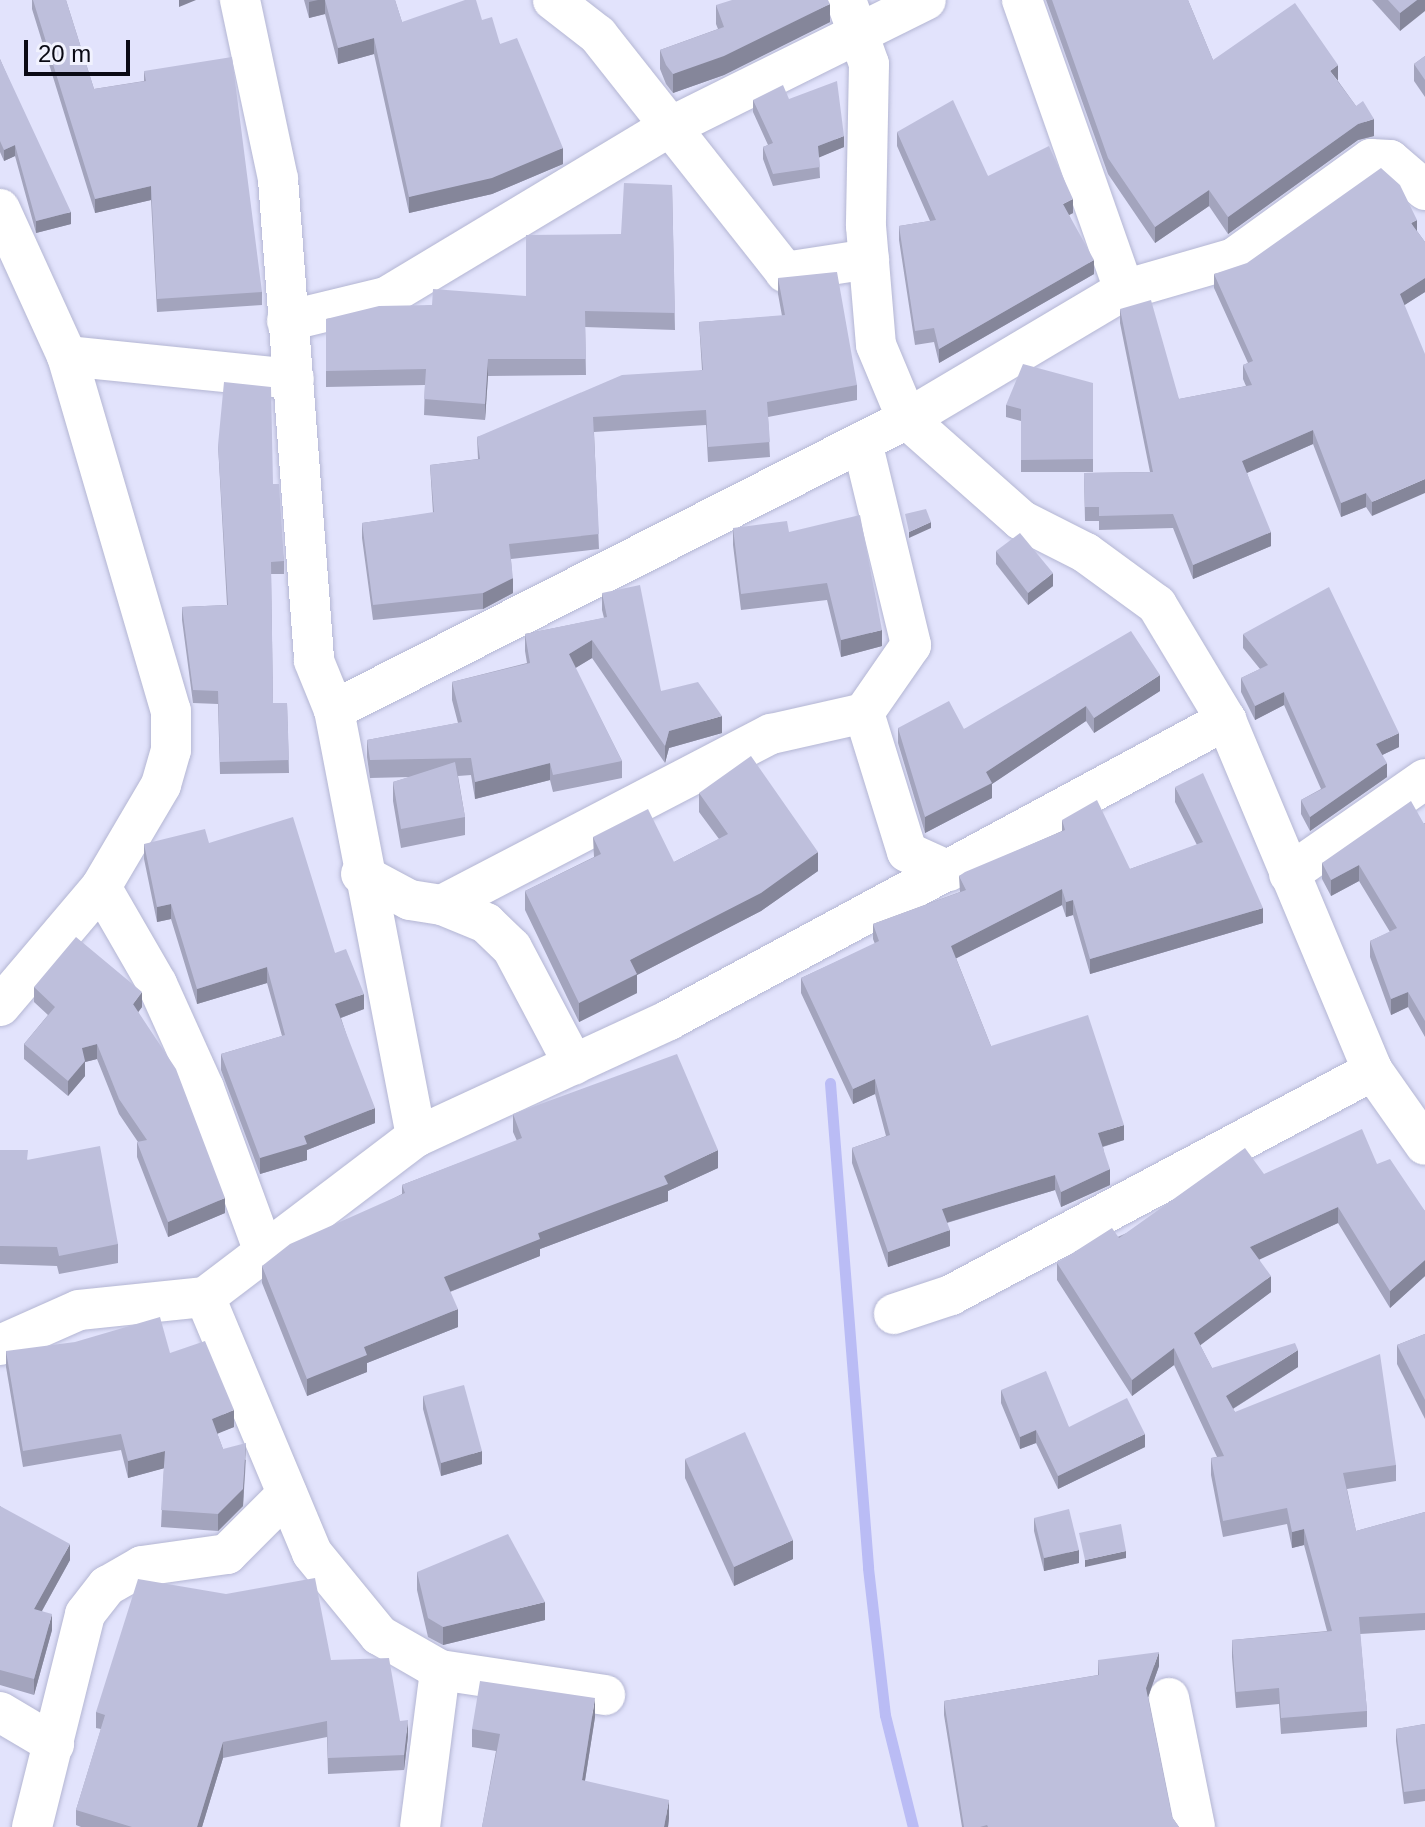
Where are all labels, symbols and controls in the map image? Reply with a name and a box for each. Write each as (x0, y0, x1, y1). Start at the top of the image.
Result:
scale bar (28, 24, 134, 74)
text: 20 m (38, 40, 91, 67)

